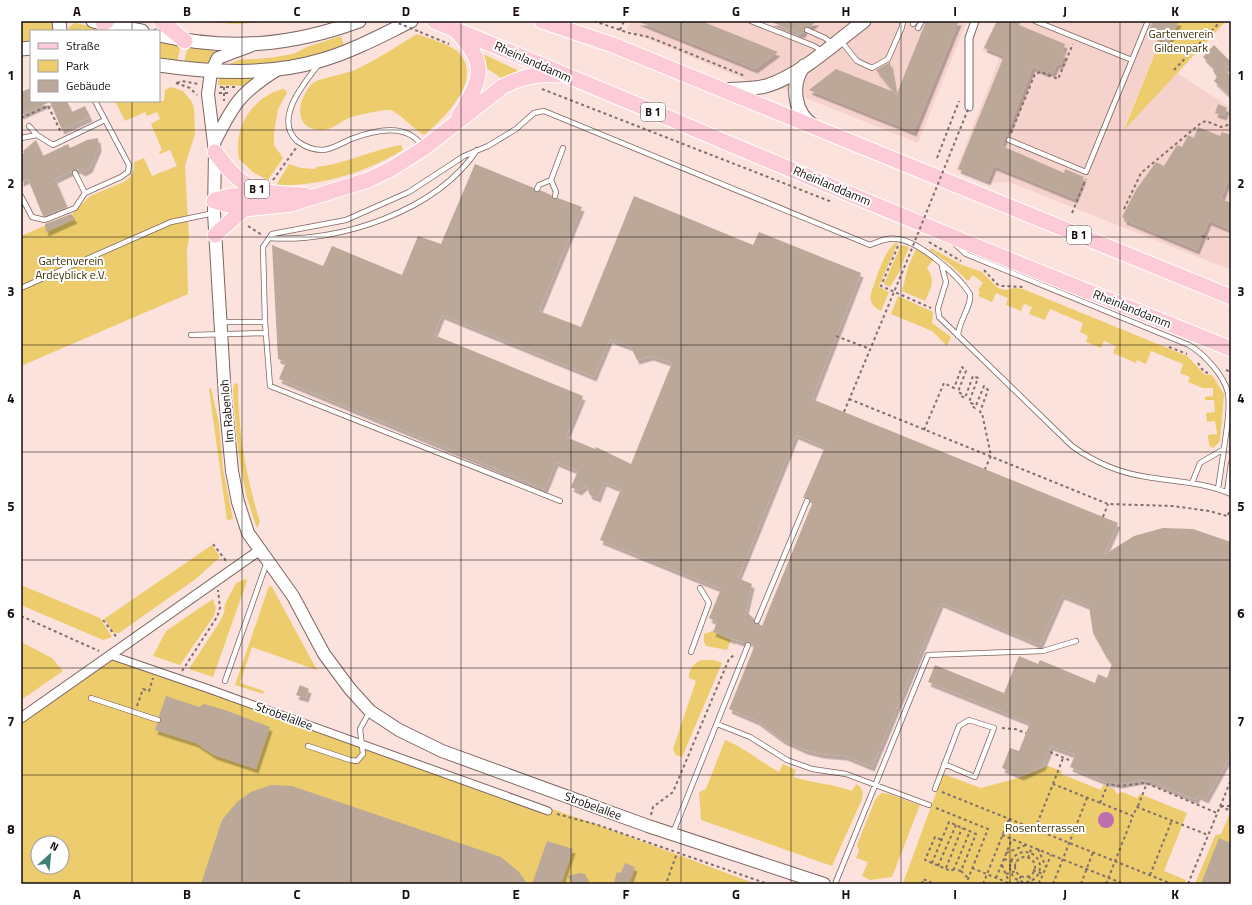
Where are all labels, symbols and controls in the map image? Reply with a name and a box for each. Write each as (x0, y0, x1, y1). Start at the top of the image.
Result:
text: A (73, 1, 81, 21)
text: B (183, 1, 191, 21)
text: C (293, 1, 301, 21)
text: D (402, 1, 410, 21)
text: E (512, 1, 520, 21)
text: F (623, 1, 630, 21)
text: G (732, 1, 740, 21)
text: H (842, 1, 850, 21)
text: I (953, 1, 957, 21)
text: J (1063, 1, 1067, 21)
text: K (1171, 1, 1179, 21)
park label: Gartenverein Gildenpark (1148, 24, 1214, 57)
legend (30, 30, 160, 102)
text: Straße (66, 36, 100, 55)
street label: Rheinlanddamm (491, 36, 575, 87)
text: Park (66, 56, 89, 75)
text: 1 (7, 65, 15, 85)
text: 1 (1237, 65, 1245, 85)
text: Gebäude (66, 76, 111, 95)
road number: B 1 (641, 103, 665, 121)
street label: Rheinlanddamm (790, 161, 874, 210)
text: 2 (7, 173, 15, 193)
text: 2 (1237, 173, 1245, 193)
road number: B 1 (245, 180, 269, 198)
road number: B 1 (1067, 226, 1091, 244)
park label: Gartenverein Ardeyblick e.V. (35, 251, 107, 284)
text: 3 (7, 281, 15, 301)
text: 3 (1237, 281, 1245, 301)
street label: Rheinlanddamm (1090, 284, 1174, 333)
street label: Im Rabenloh (214, 379, 239, 443)
text: 4 (7, 388, 15, 408)
text: 4 (1237, 388, 1245, 408)
text: 5 (7, 496, 15, 516)
text: 5 (1237, 496, 1245, 516)
text: 6 (7, 603, 15, 623)
text: 6 (1237, 603, 1245, 623)
street label: Strobelallee (253, 696, 316, 735)
text: 7 (7, 711, 15, 731)
text: 7 (1237, 711, 1245, 731)
street label: Strobelallee (562, 786, 625, 825)
park label: Rosenterrassen (1005, 818, 1085, 837)
text: 8 (7, 819, 15, 839)
text: 8 (1237, 819, 1245, 839)
north arrow (30, 835, 70, 875)
text: N (48, 837, 62, 855)
text: A (73, 884, 81, 904)
text: B (183, 884, 191, 904)
text: C (293, 884, 301, 904)
text: D (402, 884, 410, 904)
text: E (512, 884, 520, 904)
text: F (623, 884, 630, 904)
text: G (732, 884, 740, 904)
text: H (842, 884, 850, 904)
text: I (953, 884, 957, 904)
text: J (1063, 884, 1067, 904)
text: K (1171, 884, 1179, 904)

